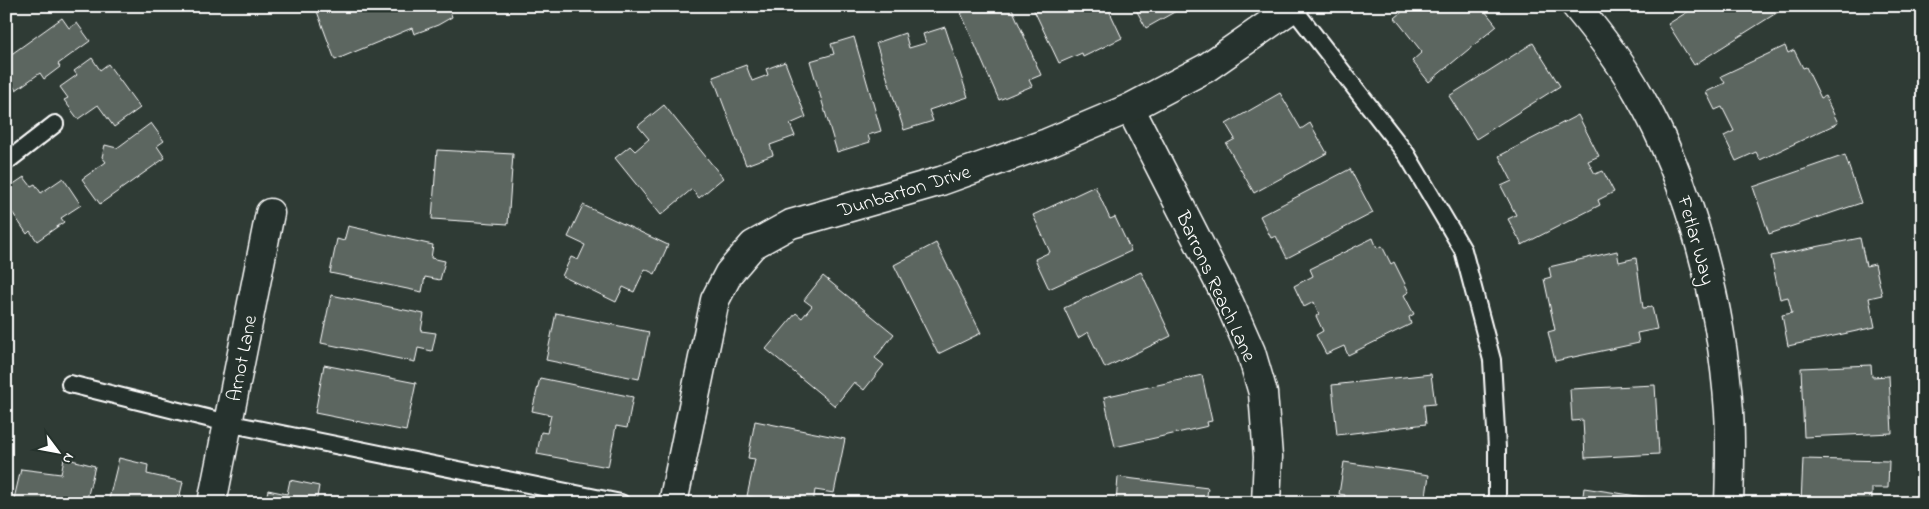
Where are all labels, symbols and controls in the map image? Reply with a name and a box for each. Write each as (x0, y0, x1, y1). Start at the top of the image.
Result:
street label: Dunbarton Drive (834, 158, 975, 227)
street label: Fetlar Way (1668, 192, 1721, 289)
street label: Barrons Reach Lane (1167, 206, 1262, 367)
street label: Arnot Lane (221, 313, 266, 404)
north arrow (32, 426, 82, 476)
text: N (56, 449, 79, 468)

